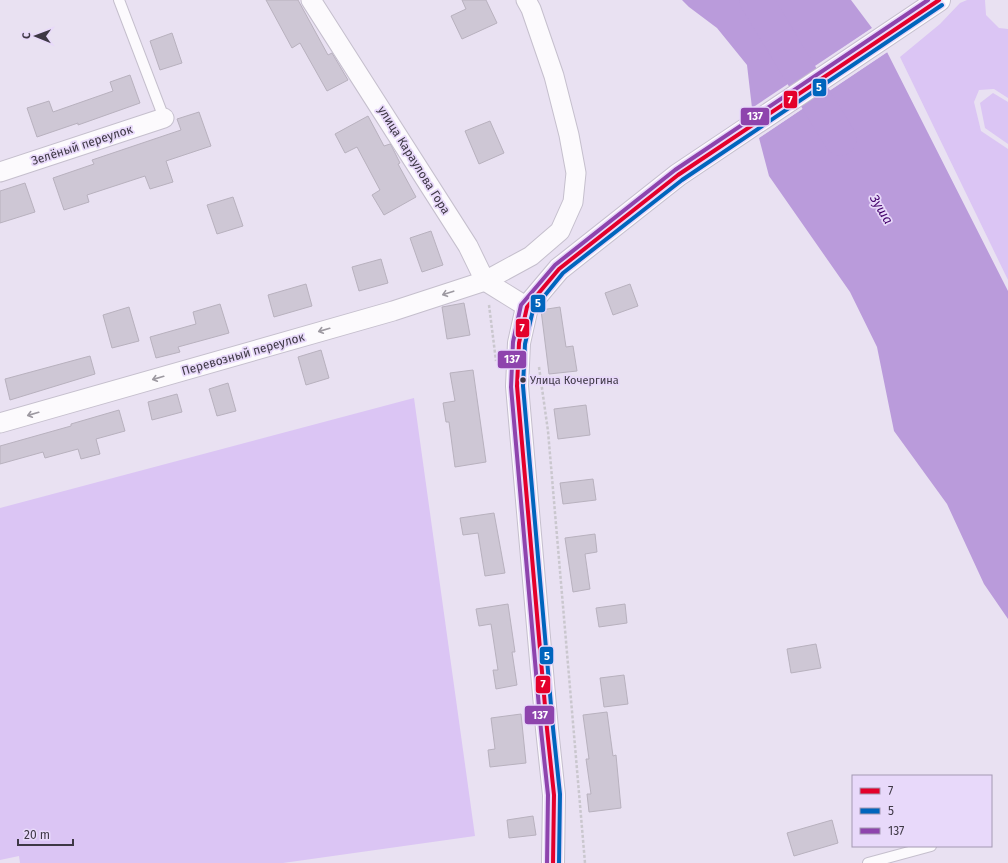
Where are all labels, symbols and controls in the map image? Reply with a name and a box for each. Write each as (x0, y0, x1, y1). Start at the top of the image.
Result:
north arrow (16, 16, 56, 56)
text: С (20, 32, 33, 39)
line badge: 5 (812, 78, 827, 97)
text: 5 (816, 81, 822, 94)
line badge: 7 (783, 90, 798, 109)
text: 7 (787, 94, 793, 107)
street label: улица Караулова Гора (375, 103, 453, 217)
line badge: 137 (740, 107, 770, 126)
text: 137 (747, 110, 763, 123)
street label: Зелёный переулок (30, 122, 135, 168)
water label: Зуша (867, 191, 896, 227)
one-way arrow (442, 290, 455, 297)
line badge: 5 (530, 294, 546, 313)
text: 5 (535, 297, 541, 310)
line badge: 7 (515, 318, 530, 338)
text: 7 (519, 322, 525, 335)
one-way arrow (317, 327, 330, 335)
street label: Перевозный переулок (180, 330, 307, 378)
line badge: 137 (497, 350, 527, 369)
text: 137 (504, 353, 520, 366)
place label: Улица Кочергина (530, 374, 619, 387)
one-way arrow (152, 375, 165, 382)
marker: Улица Кочергина (518, 375, 528, 385)
one-way arrow (27, 411, 40, 418)
line badge: 5 (539, 646, 554, 665)
text: 5 (544, 650, 550, 663)
line badge: 7 (535, 675, 551, 694)
text: 7 (540, 678, 546, 691)
line badge: 137 (524, 705, 555, 725)
text: 137 (532, 709, 548, 722)
legend (852, 775, 992, 847)
text: 7 (888, 784, 893, 798)
text: 5 (888, 804, 894, 818)
scale bar (18, 821, 73, 847)
text: 137 (888, 824, 904, 838)
text: 20 m (24, 828, 50, 842)

